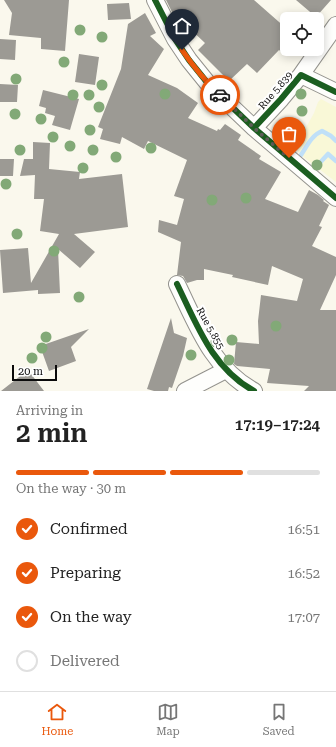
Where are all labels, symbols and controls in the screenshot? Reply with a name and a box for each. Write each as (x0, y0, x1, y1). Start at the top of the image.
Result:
pin (165, 9, 199, 50)
map controls (280, 12, 324, 56)
button: locate (280, 12, 324, 56)
icon: home (171, 15, 193, 37)
street label: Rue 5.839 (256, 69, 295, 111)
courier (200, 75, 240, 115)
icon: car (209, 84, 231, 106)
pin (272, 117, 306, 158)
icon: bag (278, 123, 300, 145)
street label: Rue 5.855 (195, 305, 227, 351)
scale bar (12, 363, 57, 382)
text: 20 m (18, 365, 43, 378)
text: Arriving in (16, 403, 83, 418)
text: 17:19–17:24 (235, 416, 320, 434)
text: 2 min (16, 418, 88, 448)
text: On the way · 30 m (16, 481, 126, 496)
icon: check (16, 518, 38, 540)
text: Confirmed (50, 520, 128, 538)
text: 16:51 (288, 522, 320, 537)
icon: check (16, 562, 38, 584)
text: Preparing (50, 564, 121, 582)
text: 16:52 (288, 566, 320, 581)
icon: check (16, 606, 38, 628)
text: On the way (50, 608, 132, 626)
text: 17:07 (288, 610, 320, 625)
text: Delivered (50, 652, 120, 670)
tab: Home (41, 701, 73, 738)
tab: Map (156, 701, 180, 738)
tab: Saved (263, 701, 295, 738)

